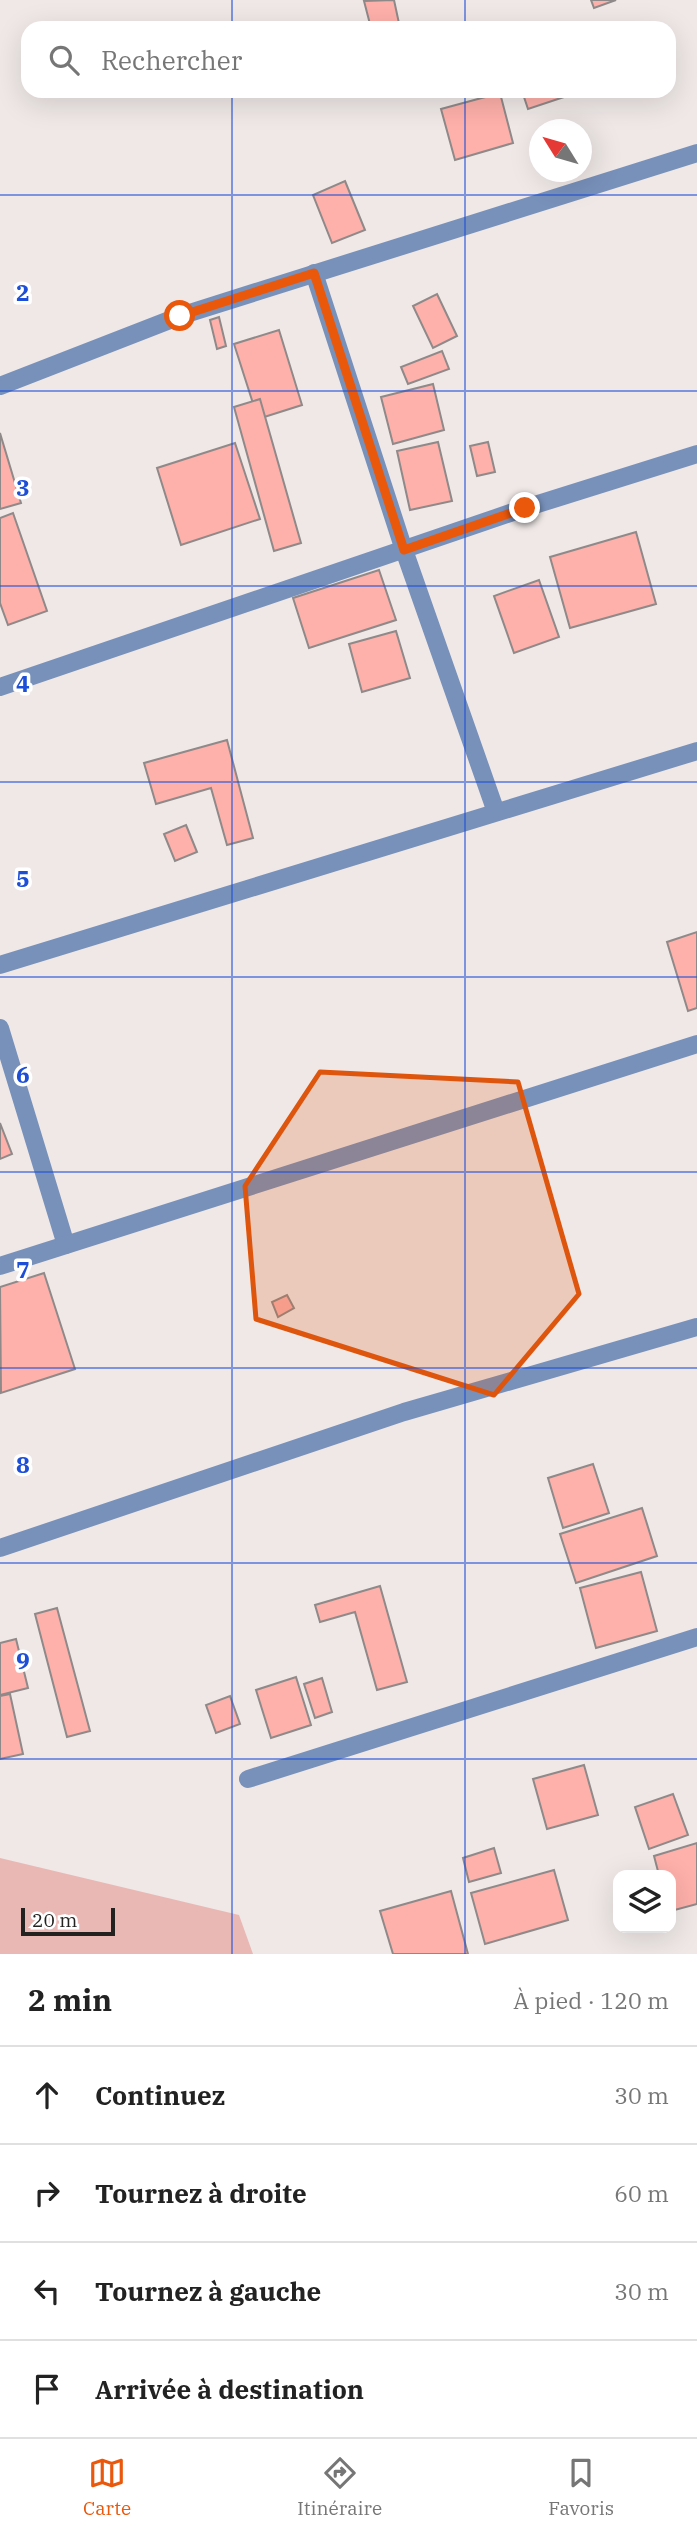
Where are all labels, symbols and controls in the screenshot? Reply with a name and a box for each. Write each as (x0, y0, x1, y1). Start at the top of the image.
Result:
search box (21, 21, 676, 98)
icon: search (45, 41, 83, 79)
text: Rechercher (101, 43, 242, 77)
north arrow (529, 119, 592, 182)
text: 2 (16, 277, 30, 307)
route start (164, 300, 195, 331)
text: 3 (16, 472, 30, 502)
route end (509, 492, 540, 523)
text: 4 (16, 668, 30, 698)
text: 5 (16, 863, 30, 893)
text: 6 (16, 1059, 30, 1089)
text: 7 (16, 1254, 30, 1284)
text: 8 (16, 1449, 30, 1479)
text: 9 (16, 1645, 30, 1675)
map controls (613, 1870, 676, 1933)
button: layers (613, 1870, 676, 1933)
scale bar (21, 1905, 116, 1937)
text: 20 m (32, 1908, 77, 1932)
text: 2 min (28, 1980, 112, 2019)
text: À pied · 120 m (513, 1985, 669, 2015)
icon: ahead (28, 2076, 66, 2114)
text: Continuez (95, 2078, 225, 2112)
text: 30 m (614, 2080, 669, 2110)
icon: right (28, 2174, 66, 2212)
text: Tournez à droite (95, 2176, 307, 2210)
text: 60 m (614, 2178, 669, 2208)
icon: left (28, 2272, 66, 2310)
text: Tournez à gauche (95, 2274, 321, 2308)
text: 30 m (614, 2276, 669, 2306)
icon: arrive (28, 2370, 66, 2408)
text: Arrivée à destination (95, 2372, 364, 2406)
tab: Carte (83, 2454, 131, 2520)
tab: Itinéraire (297, 2454, 382, 2520)
tab: Favoris (548, 2454, 614, 2520)

